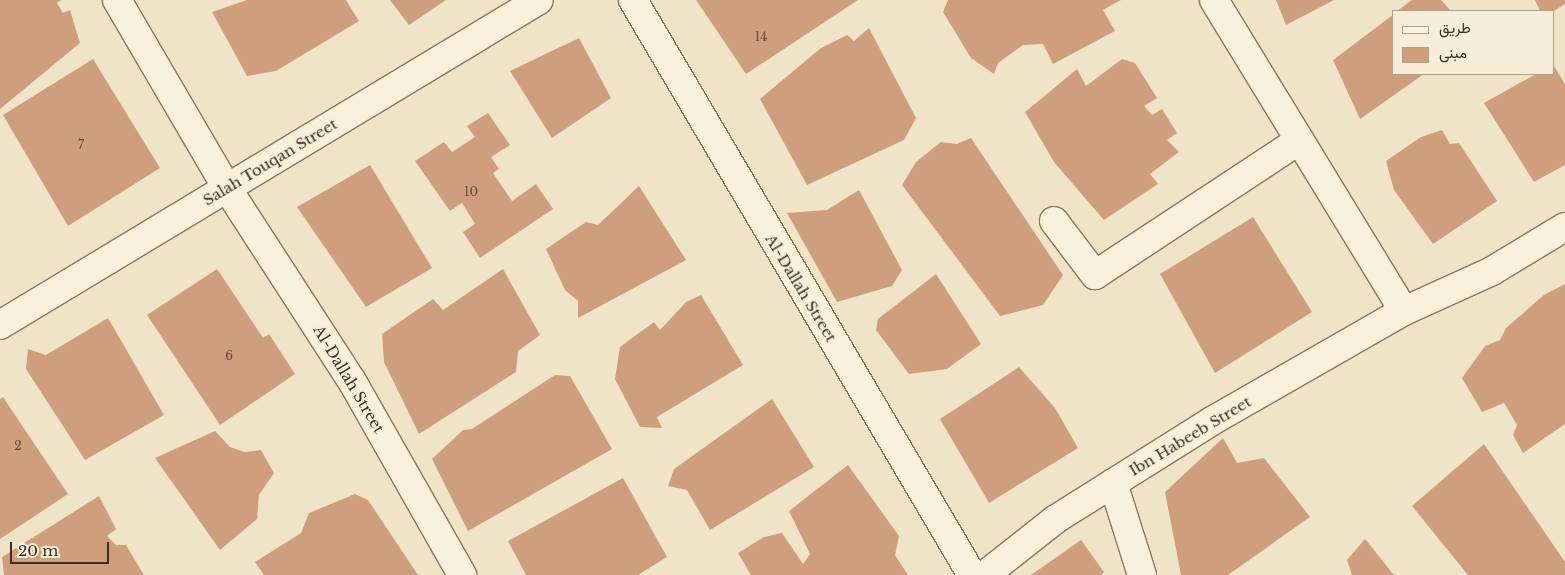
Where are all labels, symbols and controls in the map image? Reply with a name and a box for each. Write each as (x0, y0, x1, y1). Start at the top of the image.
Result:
legend (1392, 10, 1555, 75)
text: طريق (1439, 18, 1471, 37)
house number: 14 (755, 30, 767, 44)
text: مبنى (1439, 43, 1467, 62)
street label: Salah Touqan Street (199, 115, 341, 209)
house number: 7 (78, 138, 84, 152)
house number: 10 (464, 185, 478, 199)
street label: Al-Dallah Street (762, 231, 840, 345)
street label: Al-Dallah Street (310, 322, 388, 436)
house number: 6 (225, 349, 233, 363)
street label: Ibn Habeeb Street (1126, 392, 1254, 480)
house number: 2 (14, 439, 22, 453)
scale bar (12, 532, 111, 564)
text: 20 m (18, 541, 58, 560)

